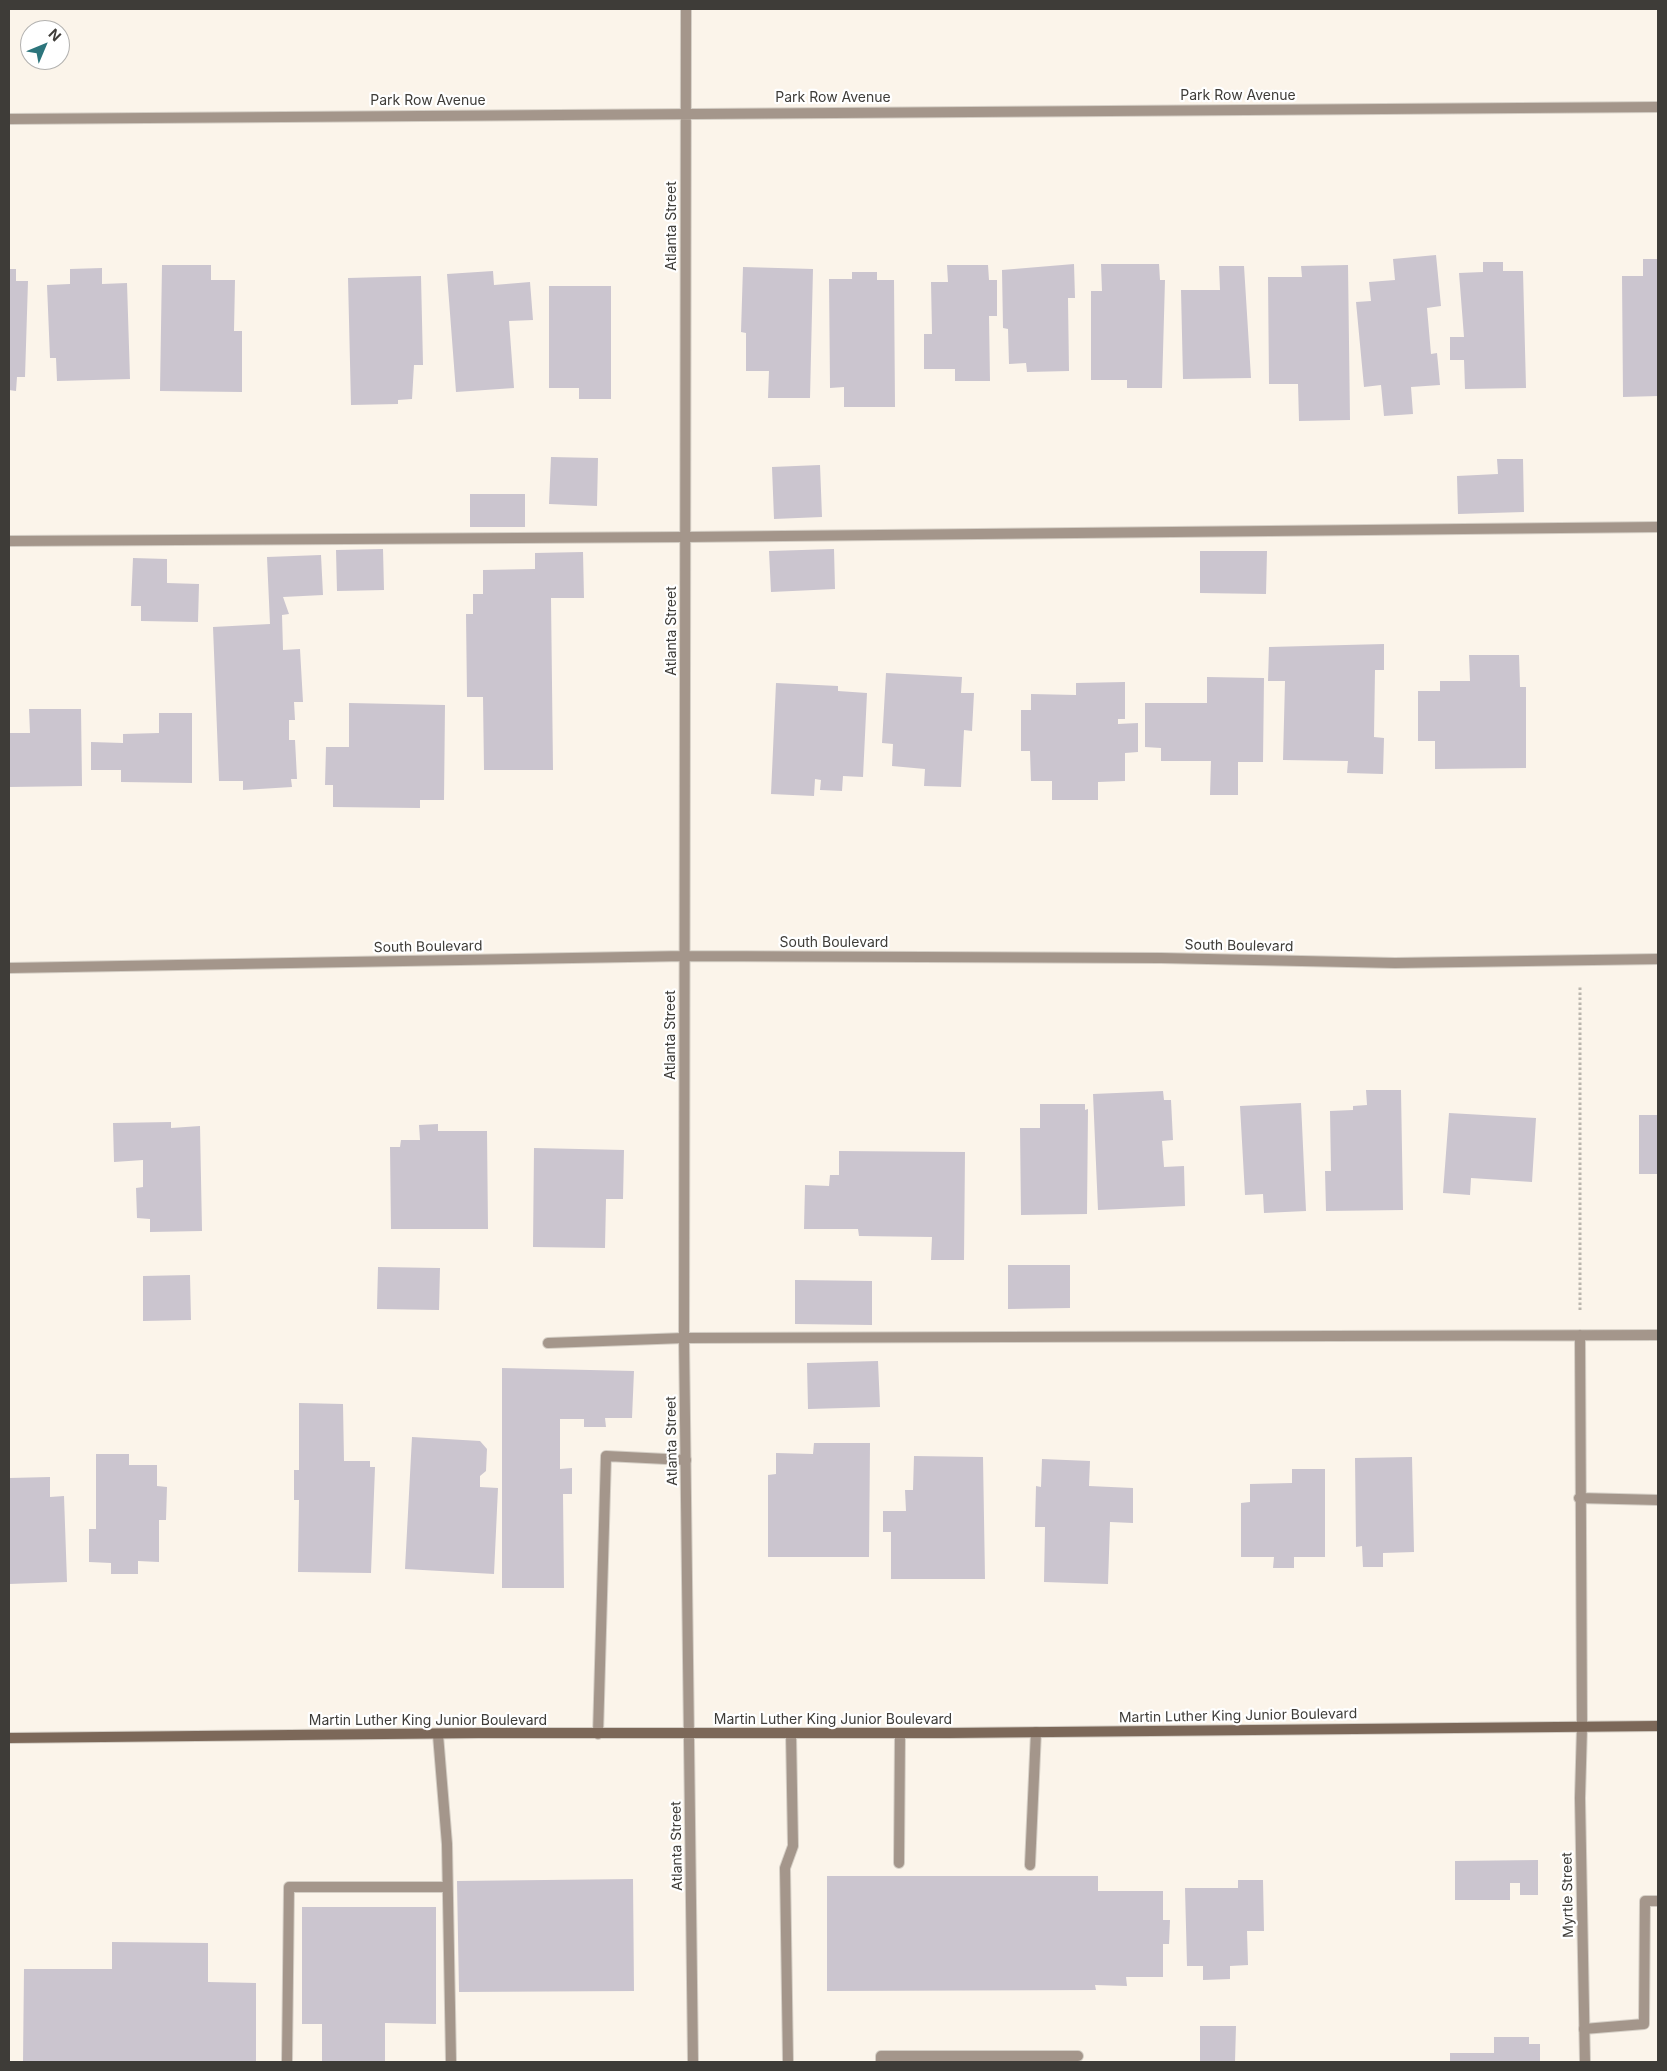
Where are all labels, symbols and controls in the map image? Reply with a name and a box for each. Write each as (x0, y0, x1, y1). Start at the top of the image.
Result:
north arrow (20, 20, 70, 70)
text: N (45, 25, 65, 45)
street label: Park Row Avenue (1180, 88, 1296, 104)
street label: Park Row Avenue (775, 90, 891, 106)
street label: Park Row Avenue (370, 93, 486, 109)
street label: Atlanta Street (664, 181, 680, 271)
street label: Atlanta Street (664, 586, 680, 676)
street label: South Boulevard (780, 935, 888, 951)
street label: South Boulevard (1184, 937, 1294, 955)
street label: South Boulevard (373, 938, 483, 956)
street label: Atlanta Street (663, 990, 679, 1080)
street label: Atlanta Street (663, 1396, 681, 1486)
street label: Martin Luther King Junior Boulevard (1119, 1706, 1357, 1726)
street label: Martin Luther King Junior Boulevard (714, 1712, 952, 1728)
street label: Martin Luther King Junior Boulevard (309, 1713, 547, 1729)
street label: Atlanta Street (668, 1801, 686, 1891)
street label: Myrtle Street (1559, 1852, 1577, 1938)

